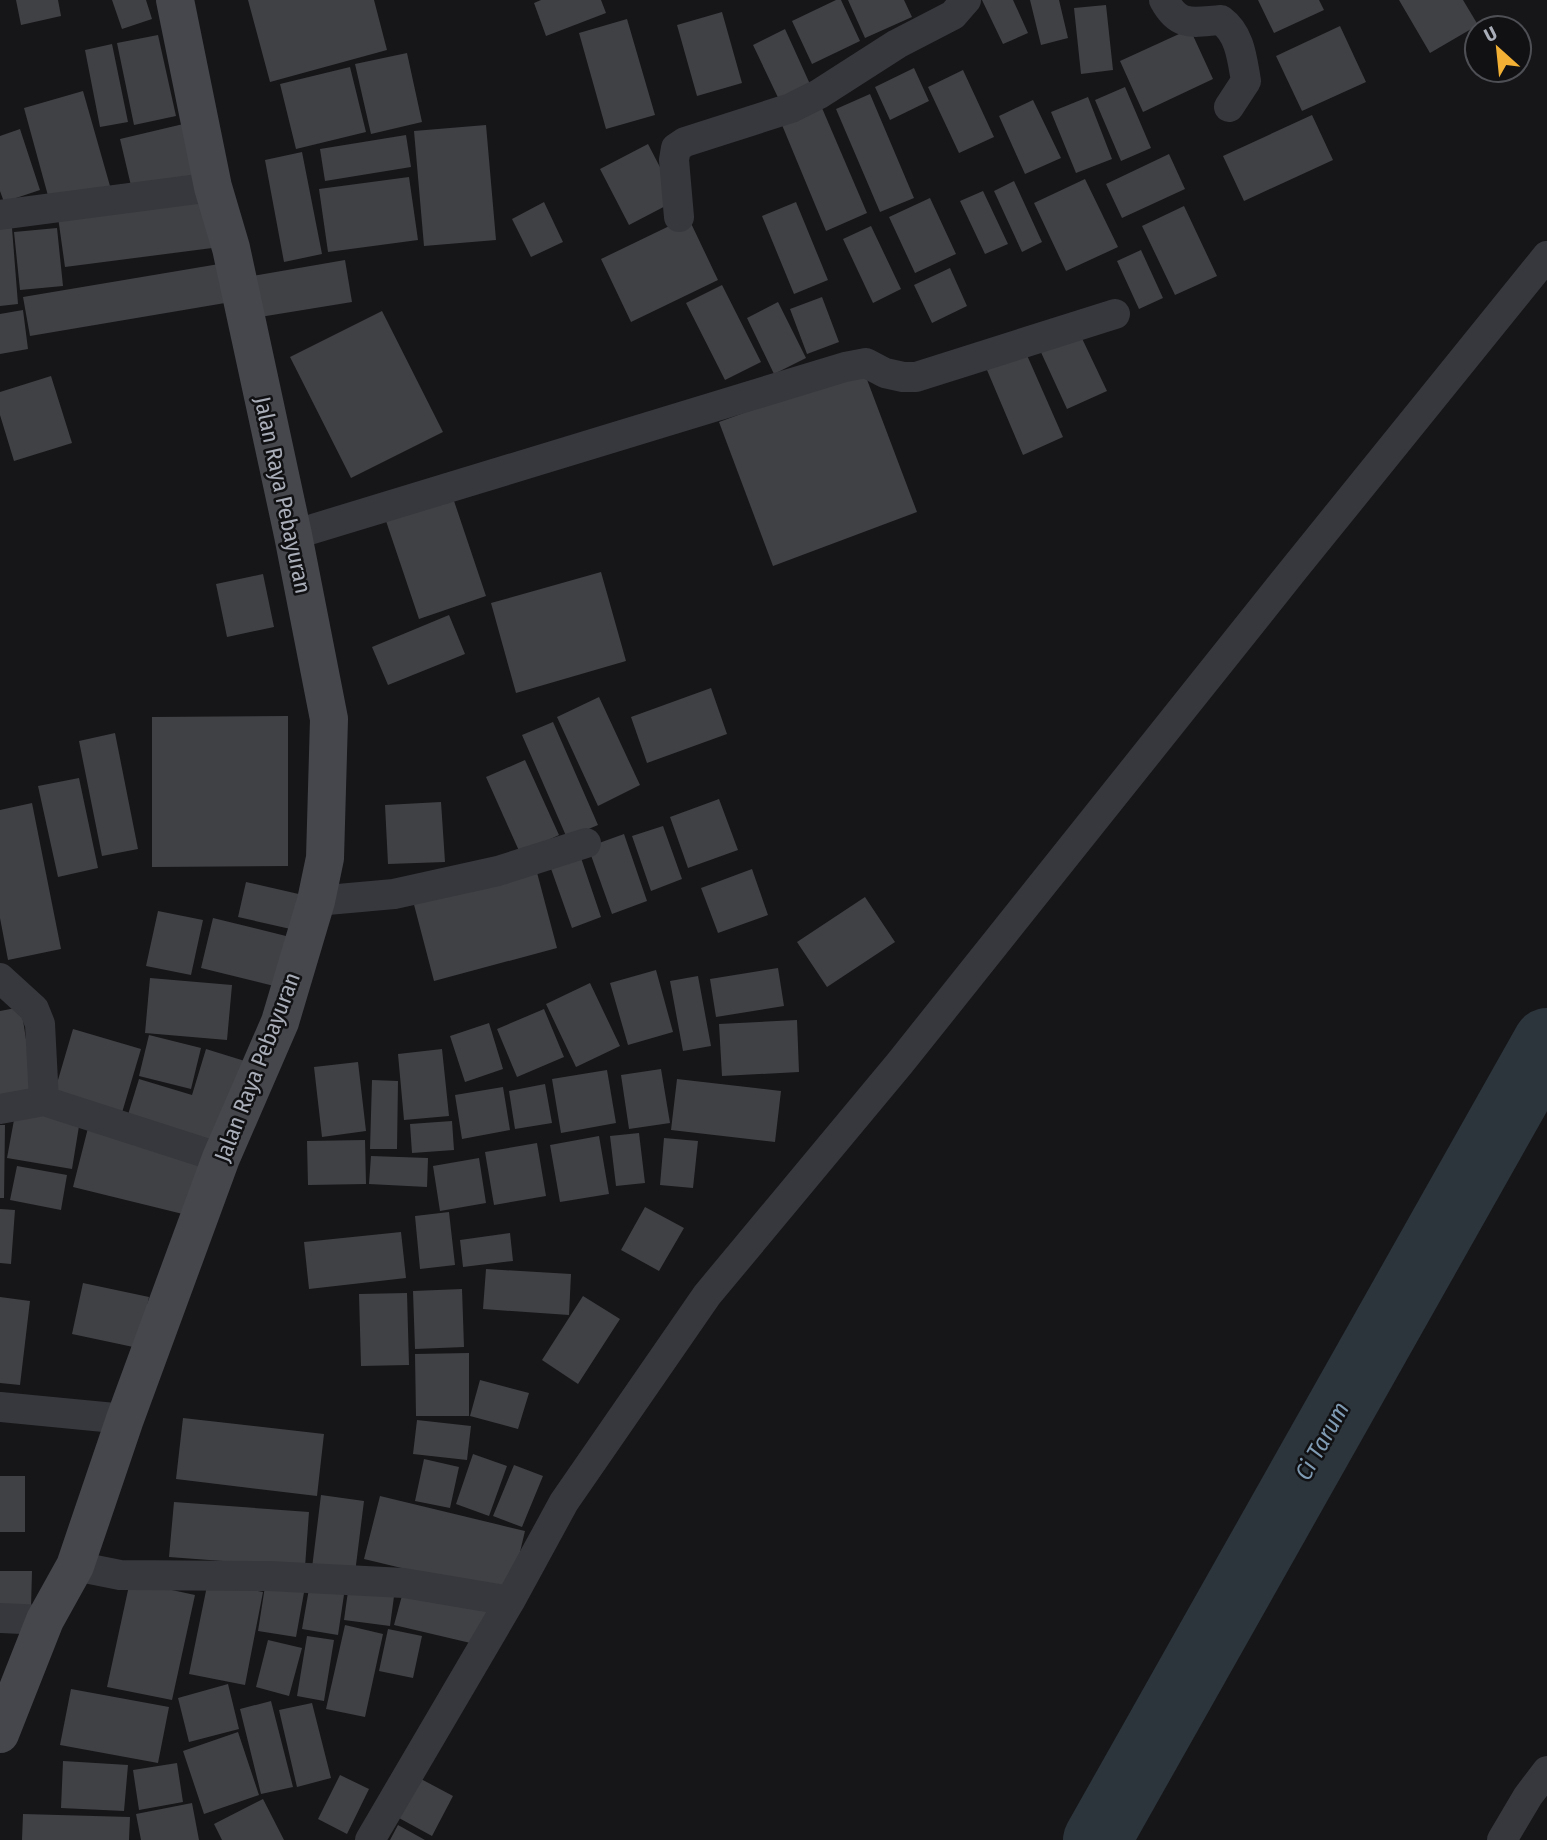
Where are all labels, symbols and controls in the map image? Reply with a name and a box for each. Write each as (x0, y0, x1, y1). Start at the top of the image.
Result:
north arrow (1463, 14, 1533, 84)
text: U (1480, 22, 1501, 47)
street label: Jalan Raya Pebayuran (248, 394, 318, 596)
street label: Jalan Raya Pebayuran (208, 968, 306, 1166)
water label: Ci Tarum (1289, 1397, 1355, 1485)

